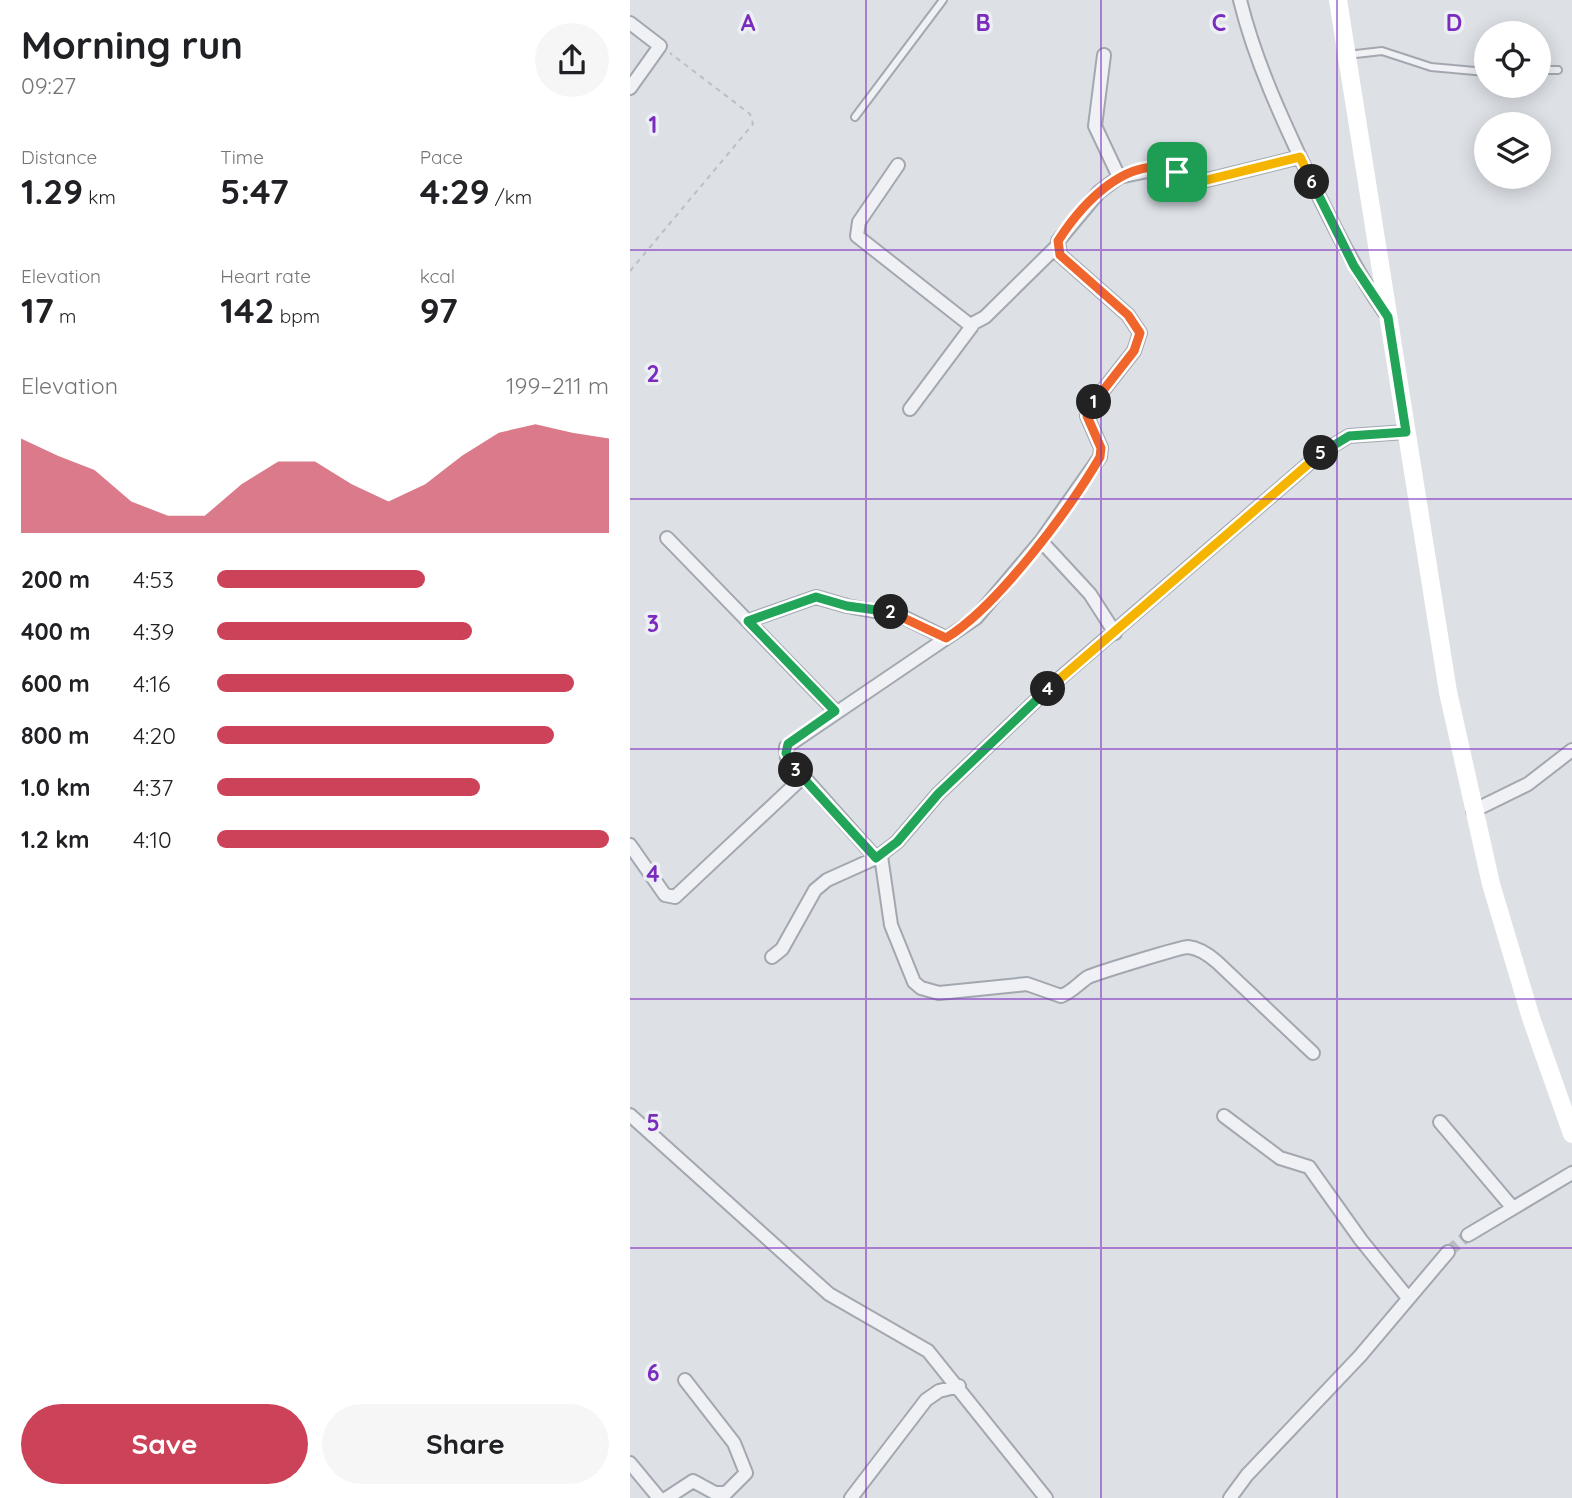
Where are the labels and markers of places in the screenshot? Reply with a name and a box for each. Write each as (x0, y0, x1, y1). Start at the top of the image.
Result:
pin (1147, 142, 1207, 202)
pin: 6 (1294, 164, 1330, 200)
pin: 1 (1077, 384, 1112, 420)
pin: 5 (1304, 435, 1338, 470)
pin: 2 (874, 594, 908, 630)
pin: 4 (1030, 672, 1066, 706)
pin: 3 (778, 752, 814, 788)

